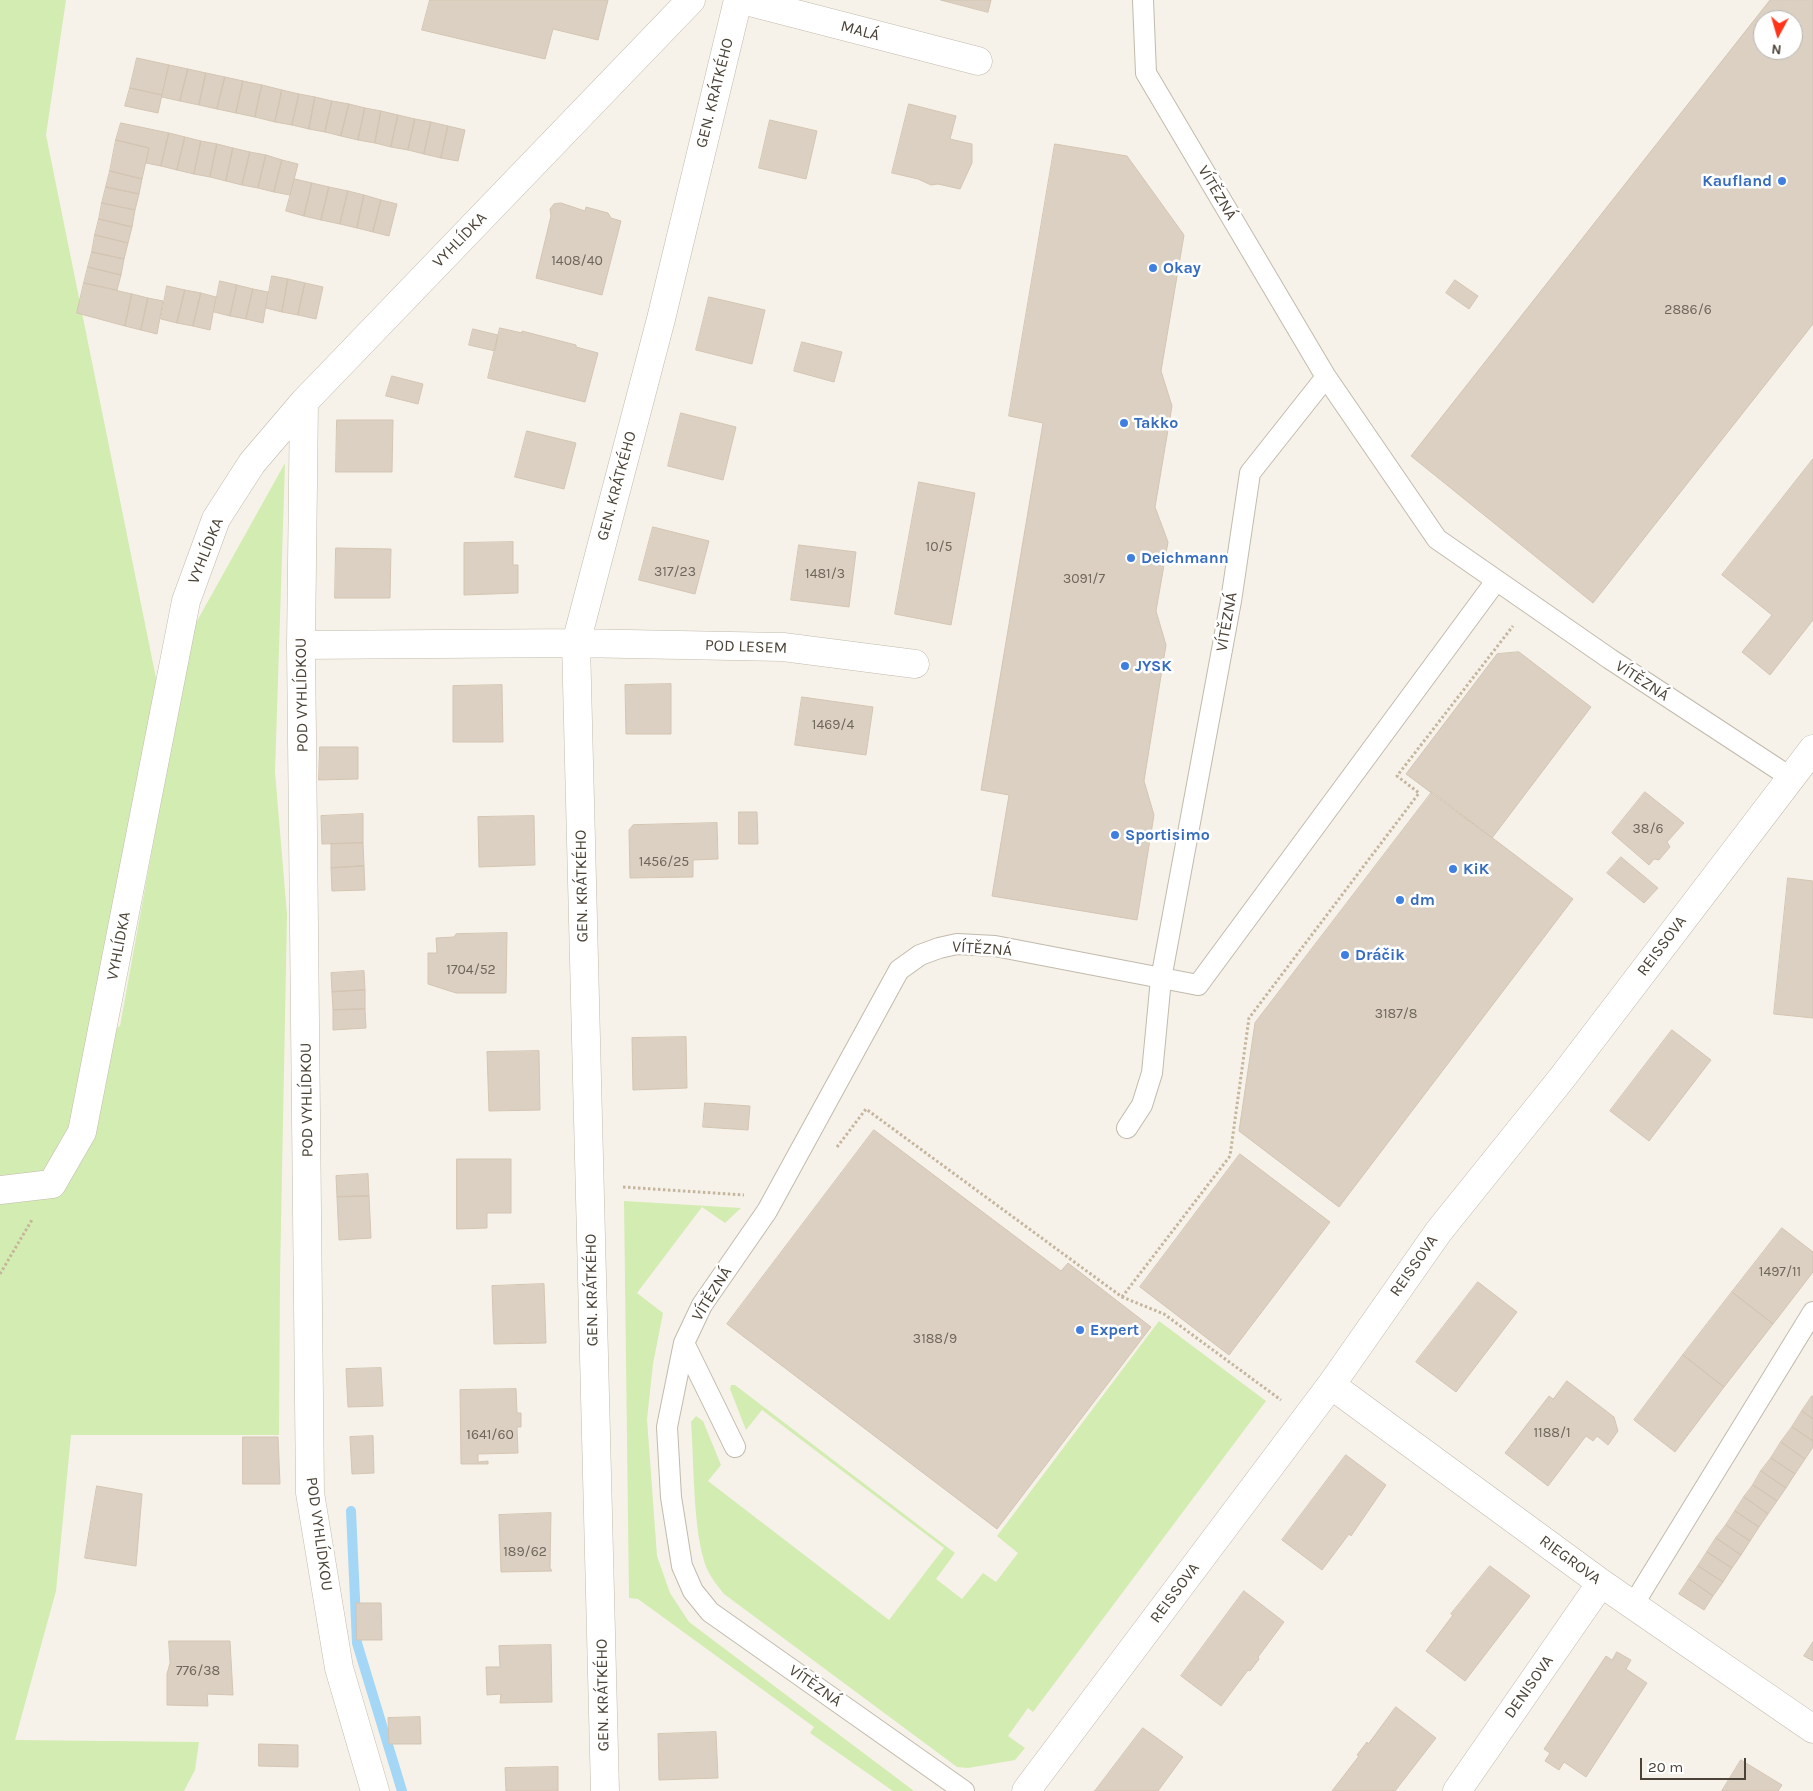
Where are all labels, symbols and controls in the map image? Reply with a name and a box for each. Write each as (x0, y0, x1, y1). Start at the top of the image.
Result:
north arrow (1753, 10, 1803, 60)
street label: MALÁ (838, 17, 882, 45)
street label: GEN. KRÁTKÉHO (692, 36, 738, 150)
text: N (1771, 40, 1782, 58)
street label: VÍTĚZNÁ (1193, 162, 1241, 224)
place label: Kaufland (1702, 171, 1772, 191)
marker: Kaufland (1776, 175, 1788, 187)
street label: VYHLÍDKA (429, 208, 491, 272)
house number: 1408/40 (551, 253, 603, 269)
place label: Okay (1163, 258, 1201, 278)
marker: Okay (1147, 262, 1159, 274)
house number: 2886/6 (1664, 302, 1712, 318)
place label: Takko (1134, 413, 1178, 433)
marker: Takko (1118, 417, 1130, 429)
street label: GEN. KRÁTKÉHO (593, 429, 641, 543)
street label: VYHLÍDKA (184, 515, 228, 587)
house number: 10/5 (926, 539, 952, 555)
place label: Deichmann (1141, 548, 1229, 568)
marker: Deichmann (1125, 552, 1137, 564)
house number: 317/23 (654, 564, 696, 580)
house number: 1481/3 (805, 566, 845, 582)
house number: 3091/7 (1063, 571, 1105, 587)
street label: VÍTĚZNÁ (1212, 591, 1242, 653)
street label: POD LESEM (705, 636, 787, 658)
street label: POD VYHLÍDKOU (291, 637, 313, 753)
place label: JYSK (1135, 656, 1172, 676)
street label: VÍTĚZNÁ (1612, 657, 1672, 705)
marker: JYSK (1119, 660, 1131, 672)
house number: 1469/4 (812, 717, 854, 733)
house number: 38/6 (1633, 821, 1663, 837)
place label: Sportisimo (1125, 825, 1210, 845)
street label: GEN. KRÁTKÉHO (571, 829, 593, 943)
marker: Sportisimo (1109, 829, 1121, 841)
house number: 1456/25 (639, 854, 689, 870)
place label: KiK (1463, 859, 1489, 879)
marker: KiK (1447, 863, 1459, 875)
place label: dm (1410, 890, 1435, 910)
marker: dm (1394, 894, 1406, 906)
street label: VYHLÍDKA (103, 910, 135, 982)
street label: REISSOVA (1633, 912, 1691, 980)
street label: VÍTĚZNÁ (951, 937, 1013, 961)
place label: Dráčik (1355, 945, 1405, 965)
marker: Dráčik (1339, 949, 1351, 961)
house number: 1704/52 (446, 962, 496, 978)
house number: 3187/8 (1375, 1006, 1417, 1022)
street label: POD VYHLÍDKOU (296, 1042, 318, 1158)
street label: REISSOVA (1386, 1232, 1442, 1300)
street label: GEN. KRÁTKÉHO (581, 1233, 603, 1347)
street label: VÍTĚZNÁ (688, 1263, 736, 1325)
house number: 1497/11 (1759, 1264, 1801, 1280)
place label: Expert (1090, 1320, 1139, 1340)
marker: Expert (1074, 1324, 1086, 1336)
house number: 3188/9 (913, 1331, 957, 1347)
house number: 1188/1 (1533, 1425, 1571, 1441)
house number: 1641/60 (466, 1427, 514, 1443)
street label: POD VYHLÍDKOU (301, 1476, 337, 1592)
street label: RIEGROVA (1536, 1531, 1604, 1589)
house number: 189/62 (503, 1544, 547, 1560)
street label: REISSOVA (1146, 1559, 1204, 1627)
street label: GEN. KRÁTKÉHO (592, 1638, 614, 1752)
street label: DENISOVA (1500, 1652, 1558, 1722)
street label: VÍTĚZNÁ (785, 1661, 845, 1711)
house number: 776/38 (176, 1663, 220, 1679)
scale bar (1643, 1748, 1749, 1780)
text: 20 m (1648, 1758, 1683, 1776)

